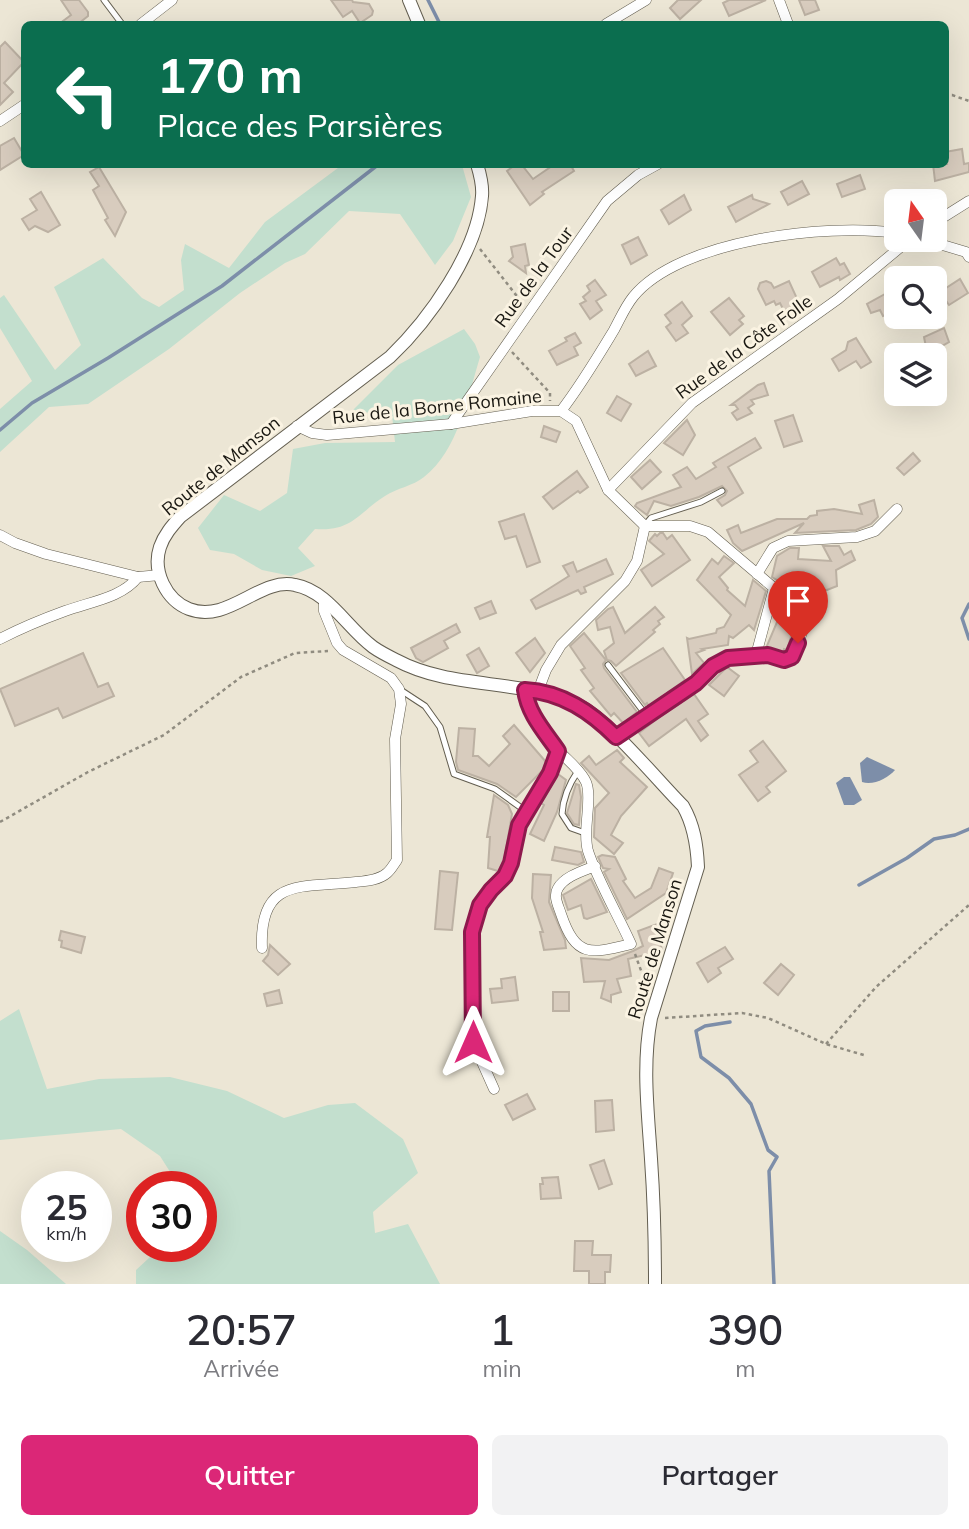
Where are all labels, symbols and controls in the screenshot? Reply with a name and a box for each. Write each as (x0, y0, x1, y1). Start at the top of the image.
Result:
text: 170 m (157, 44, 303, 105)
icon: left (42, 49, 133, 140)
text: Place des Parsières (157, 105, 443, 145)
north arrow (884, 189, 947, 252)
map controls (884, 189, 947, 406)
street label: Rue de la Tour (489, 221, 578, 332)
button: search (884, 266, 947, 329)
street label: Rue de la Côte Folle (671, 289, 817, 404)
button: layers (884, 343, 947, 406)
street label: Rue de la Borne Romaine (331, 384, 543, 429)
street label: Route de Manson (157, 411, 284, 520)
pin (768, 571, 828, 643)
icon: arrive (779, 582, 817, 620)
street label: Route de Manson (622, 876, 687, 1022)
position arrow (436, 1005, 510, 1079)
speed limit sign: 30 (126, 1171, 217, 1262)
text: 25 (45, 1185, 88, 1229)
text: km/h (46, 1222, 87, 1245)
text: 20:57 (186, 1303, 297, 1356)
text: 1 (489, 1303, 515, 1356)
text: 390 (708, 1303, 783, 1356)
text: Arrivée (203, 1354, 279, 1383)
text: min (482, 1354, 522, 1383)
text: m (735, 1354, 755, 1383)
button: Quitter (21, 1435, 478, 1515)
button: Partager (492, 1435, 948, 1515)

